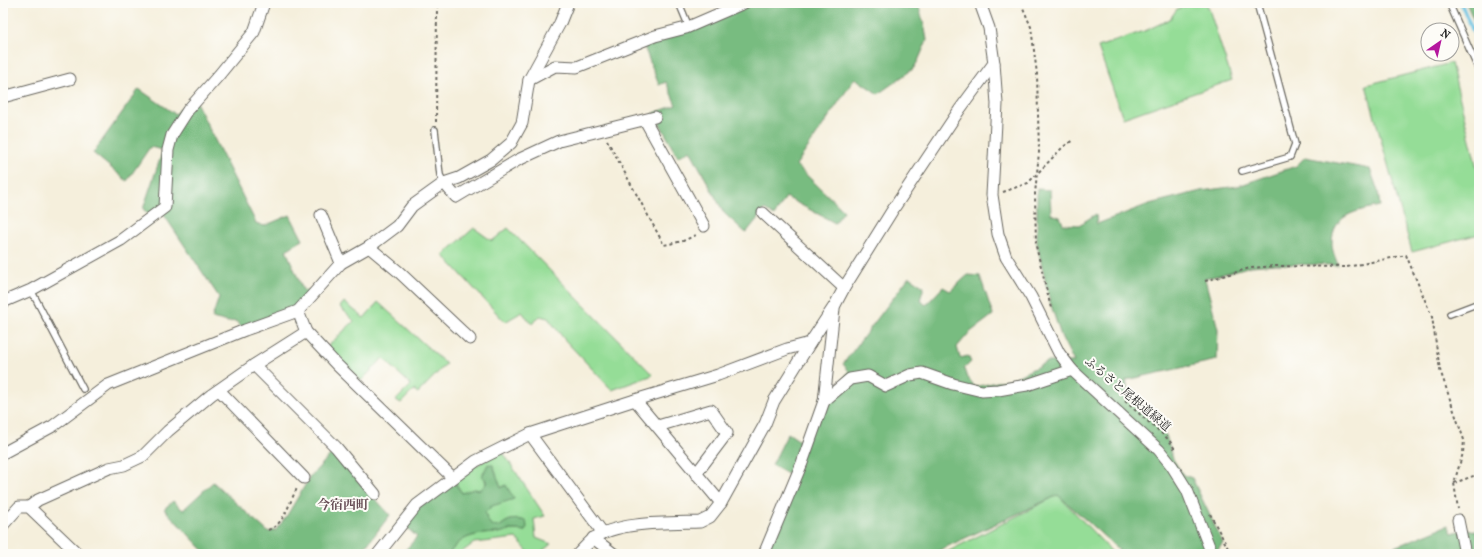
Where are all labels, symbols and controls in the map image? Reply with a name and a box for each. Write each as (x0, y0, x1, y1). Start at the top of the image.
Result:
north arrow (1420, 22, 1460, 62)
text: N (1438, 26, 1453, 42)
street label: ふるさと尾根道緑道 (1082, 354, 1174, 434)
district label: 今宿西町 (317, 497, 369, 512)

